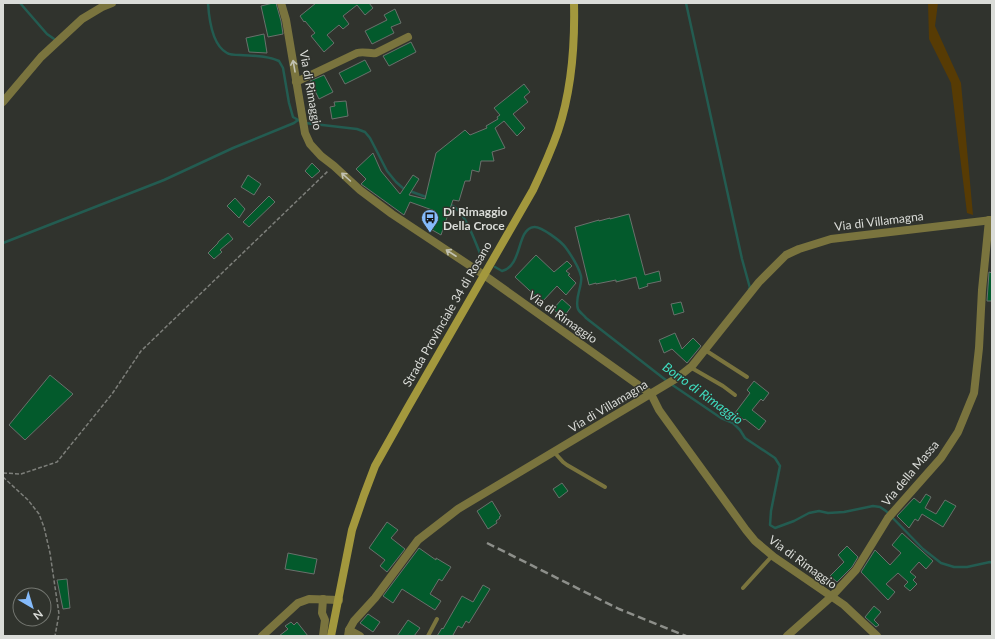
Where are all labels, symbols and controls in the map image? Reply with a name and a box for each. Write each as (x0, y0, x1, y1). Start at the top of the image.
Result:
street label: Via di Rimaggio (297, 49, 325, 131)
one-way arrow (290, 60, 298, 73)
one-way arrow (341, 172, 351, 181)
place label: Di Rimaggio Della Croce (443, 204, 508, 233)
bus stop icon: Di Rimaggio Della Croce (420, 208, 440, 233)
street label: Via di Villamagna (834, 208, 924, 234)
street label: Strada Provinciale 34 di Rosano (399, 239, 495, 389)
one-way arrow (445, 249, 457, 257)
street label: Via di Rimaggio (526, 288, 601, 346)
water label: Borro di Rimaggio (660, 358, 747, 428)
street label: Via di Villamagna (566, 376, 650, 436)
street label: Via della Massa (878, 437, 942, 509)
street label: Via di Rimaggio (766, 532, 840, 592)
north arrow (12, 587, 52, 627)
text: N (31, 608, 46, 623)

